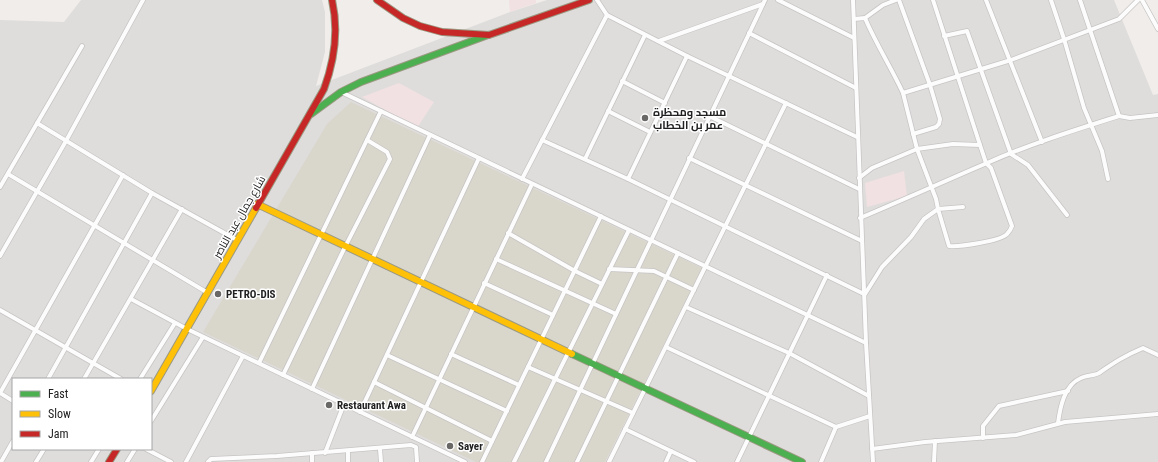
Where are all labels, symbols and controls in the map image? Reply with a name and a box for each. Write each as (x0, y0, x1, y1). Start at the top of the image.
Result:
place label: مسجد ومحظرة عمر بن الخطاب (653, 106, 726, 132)
marker: مسجد ومحظرة عمر بن الخطاب (640, 113, 650, 123)
street label: شارع جمال عبد الناصر (210, 174, 269, 262)
place label: PETRO-DIS (226, 288, 276, 301)
marker: PETRO-DIS (213, 289, 223, 299)
legend (12, 378, 152, 450)
text: Fast (48, 387, 69, 401)
place label: Restaurant Awa (337, 399, 406, 412)
marker: Restaurant Awa (324, 400, 334, 410)
text: Slow (48, 407, 71, 421)
text: Jam (48, 427, 69, 441)
place label: Sayer (458, 440, 483, 453)
marker: Sayer (445, 441, 455, 451)

